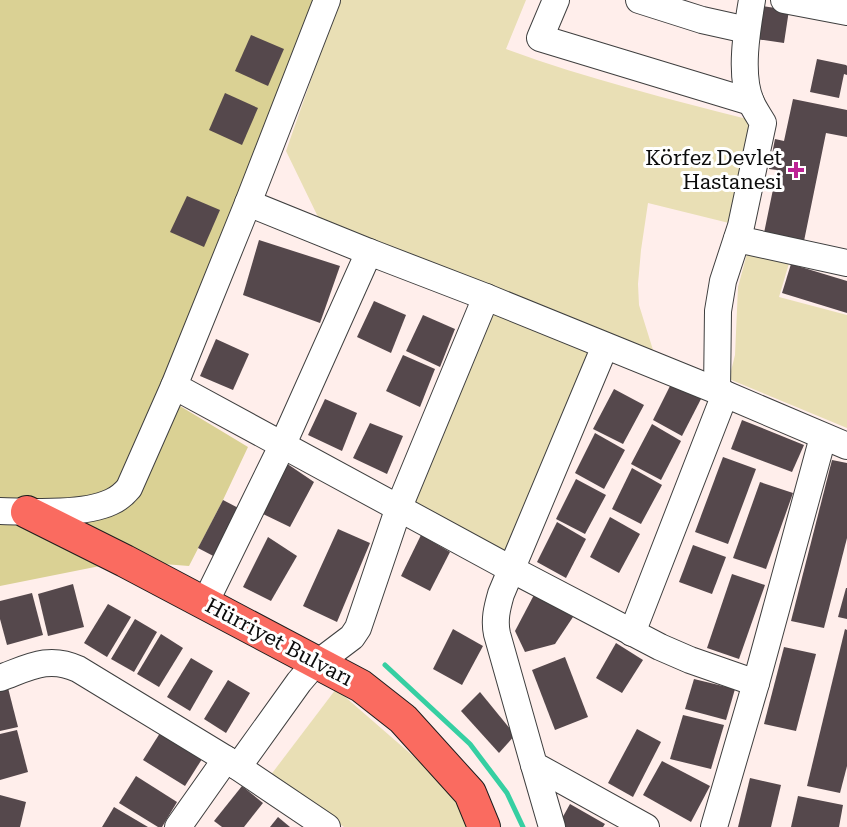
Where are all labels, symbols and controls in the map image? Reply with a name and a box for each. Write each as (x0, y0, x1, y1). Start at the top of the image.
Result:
place label: Körfez Devlet Hastanesi (645, 146, 782, 194)
marker: Körfez Devlet Hastanesi (787, 161, 805, 179)
street label: Hürriyet Bulvarı (201, 593, 357, 691)

